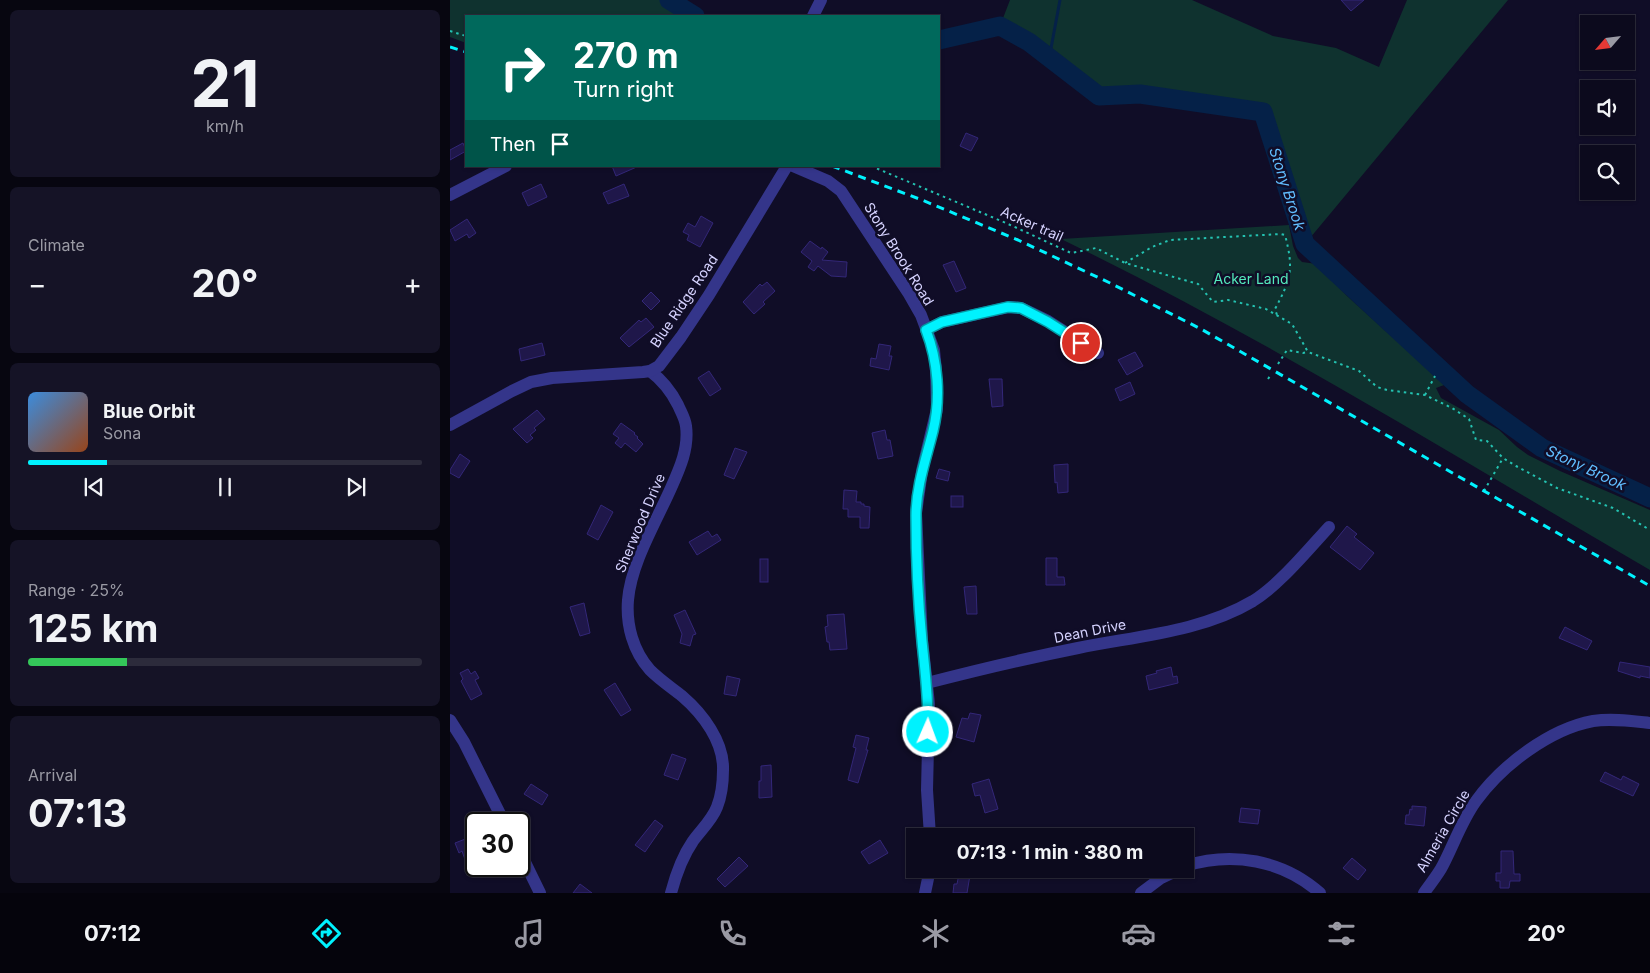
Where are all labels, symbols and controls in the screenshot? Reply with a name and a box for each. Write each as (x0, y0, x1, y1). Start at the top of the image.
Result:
north arrow (1580, 15, 1635, 70)
map controls (1580, 15, 1635, 200)
text: 270 m (573, 34, 679, 76)
icon: right (490, 35, 555, 100)
text: 21 (191, 44, 259, 123)
text: Turn right (573, 76, 674, 102)
button: sound (1580, 80, 1635, 135)
text: km/h (206, 116, 244, 136)
icon: arrive (546, 130, 574, 158)
text: Then (490, 133, 536, 156)
water label: Stony Brook (1265, 145, 1310, 233)
button: search (1580, 145, 1635, 200)
street label: Stony Brook Road (861, 199, 938, 308)
street label: Acker trail (998, 202, 1066, 245)
text: Climate (28, 235, 85, 255)
street label: Blue Ridge Road (646, 251, 721, 350)
text: 20° (191, 260, 259, 306)
text: − (28, 267, 47, 301)
text: + (403, 267, 422, 301)
park label: Acker Land (1213, 270, 1289, 287)
pin (1060, 322, 1102, 364)
icon: arrive (1067, 329, 1095, 357)
text: Blue Orbit (103, 400, 195, 423)
text: Sona (103, 423, 141, 443)
water label: Stony Brook (1543, 441, 1630, 495)
street label: Sherwood Drive (611, 471, 668, 575)
icon: previous (80, 473, 108, 501)
icon: pause (211, 473, 239, 501)
icon: next (342, 473, 370, 501)
text: Range · 25% (28, 580, 125, 600)
text: 125 km (28, 605, 158, 651)
street label: Dean Drive (1052, 615, 1127, 646)
position arrow (901, 705, 953, 757)
text: Arrival (28, 765, 77, 785)
street label: Almeria Circle (1412, 787, 1473, 875)
text: 07:13 (28, 790, 127, 836)
speed limit sign: 30 (465, 812, 530, 877)
text: 07:13 · 1 min · 380 m (957, 841, 1143, 864)
icon: directions (309, 916, 344, 951)
icon: music (512, 916, 547, 951)
icon: phone (715, 916, 750, 951)
icon: climate (918, 916, 953, 951)
icon: car (1121, 916, 1156, 951)
icon: filters (1324, 916, 1359, 951)
text: 07:12 (84, 920, 141, 946)
text: 20° (1527, 920, 1566, 946)

